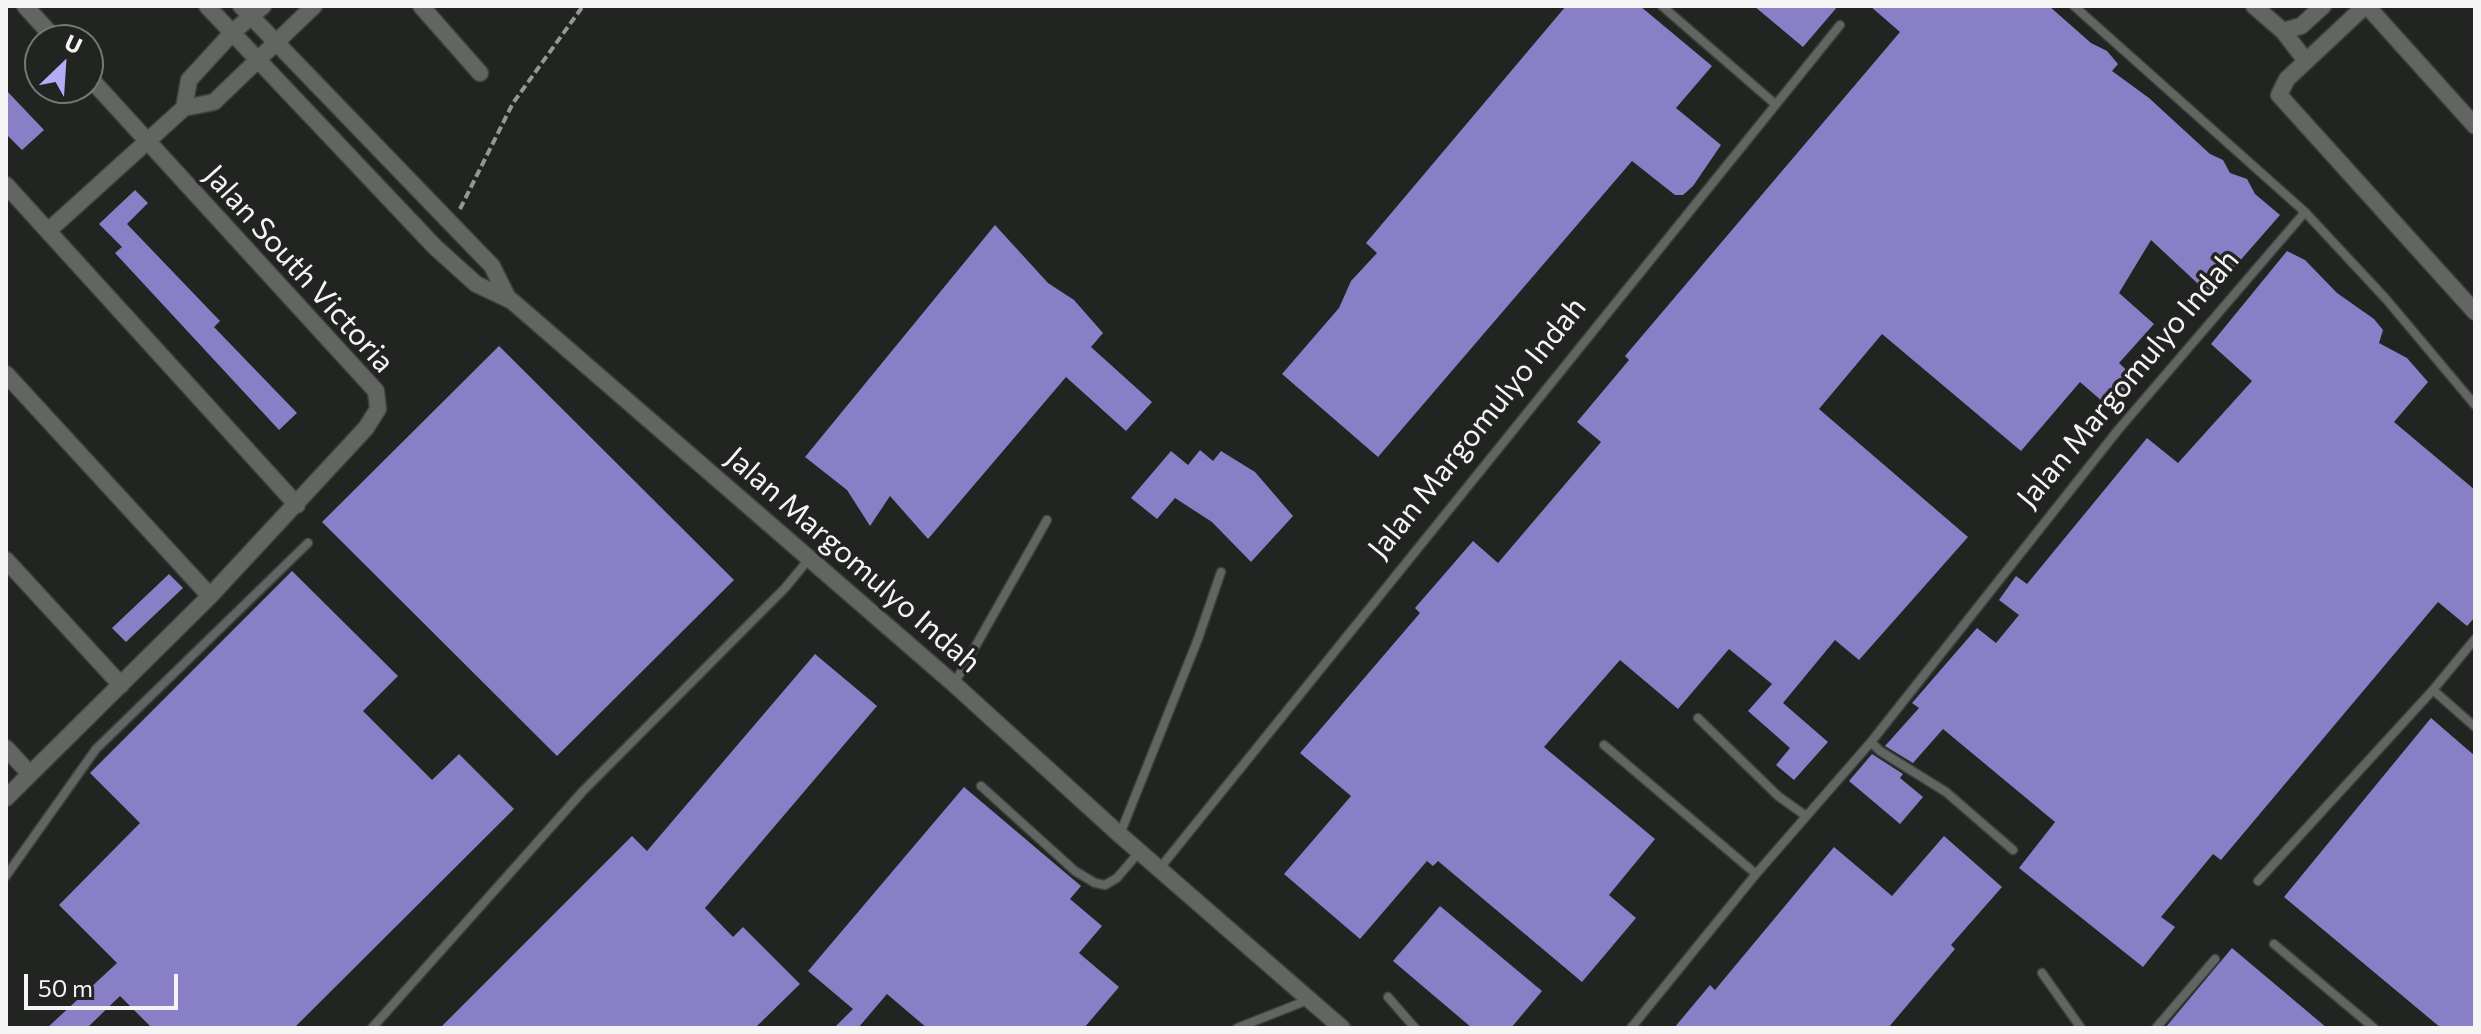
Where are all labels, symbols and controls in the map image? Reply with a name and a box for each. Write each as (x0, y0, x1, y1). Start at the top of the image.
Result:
north arrow (24, 24, 104, 104)
text: U (61, 28, 86, 59)
street label: Jalan South Victoria (196, 158, 402, 380)
street label: Jalan Margomulyo Indah (2010, 243, 2246, 515)
street label: Jalan Margomulyo Indah (1361, 290, 1593, 566)
street label: Jalan Margomulyo Indah (718, 440, 988, 680)
scale bar (28, 958, 182, 1008)
text: 50 m (38, 973, 93, 1002)

